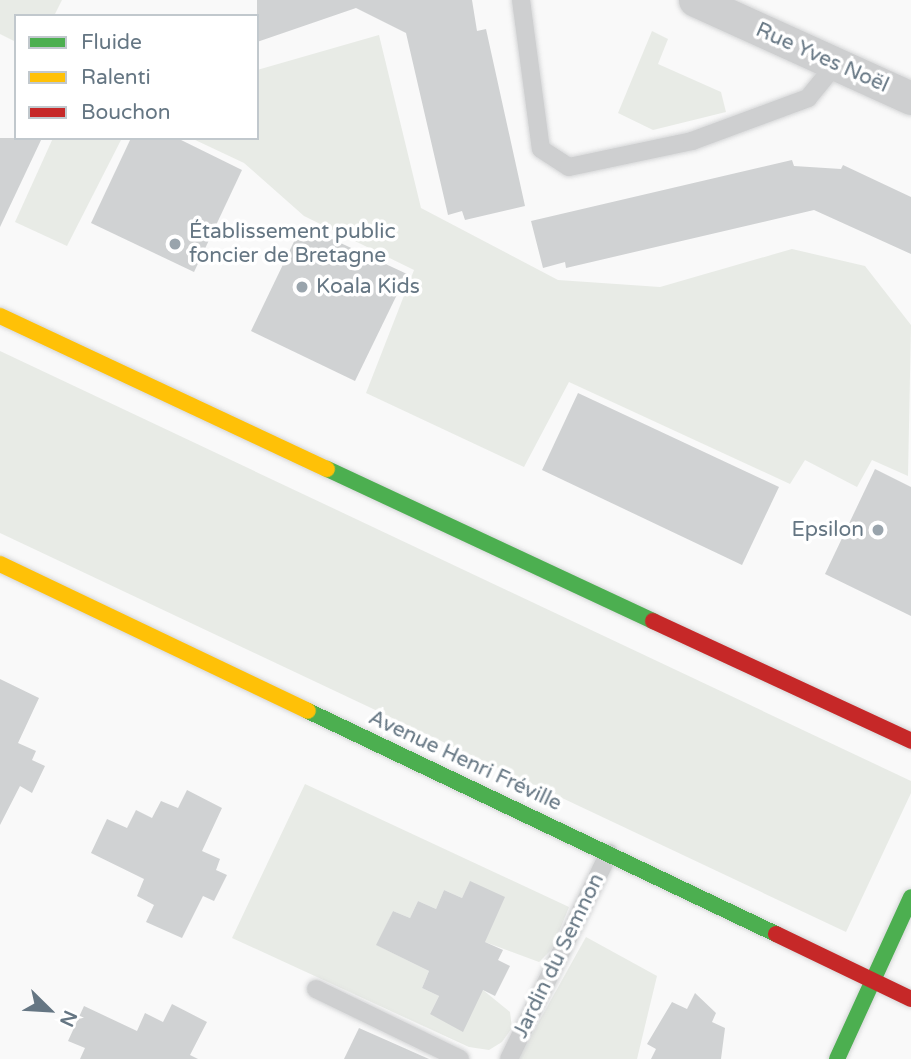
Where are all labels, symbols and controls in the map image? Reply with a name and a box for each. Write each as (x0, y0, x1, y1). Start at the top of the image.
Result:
legend (14, 14, 259, 140)
street label: Rue Yves Noël (752, 17, 892, 99)
text: Fluide (81, 30, 142, 55)
text: Ralenti (81, 65, 151, 90)
text: Bouchon (81, 100, 171, 125)
place label: Établissement public foncier de Bretagne (189, 219, 396, 269)
marker: Établissement public foncier de Bretagne (167, 236, 183, 252)
place label: Koala Kids (316, 274, 420, 300)
marker: Koala Kids (294, 279, 310, 295)
place label: Epsilon (791, 517, 864, 543)
marker: Epsilon (870, 522, 886, 538)
street label: Avenue Henri Fréville (365, 705, 565, 817)
street label: Jardin du Semnon (508, 870, 610, 1042)
north arrow (14, 975, 84, 1045)
text: N (55, 1007, 81, 1030)

